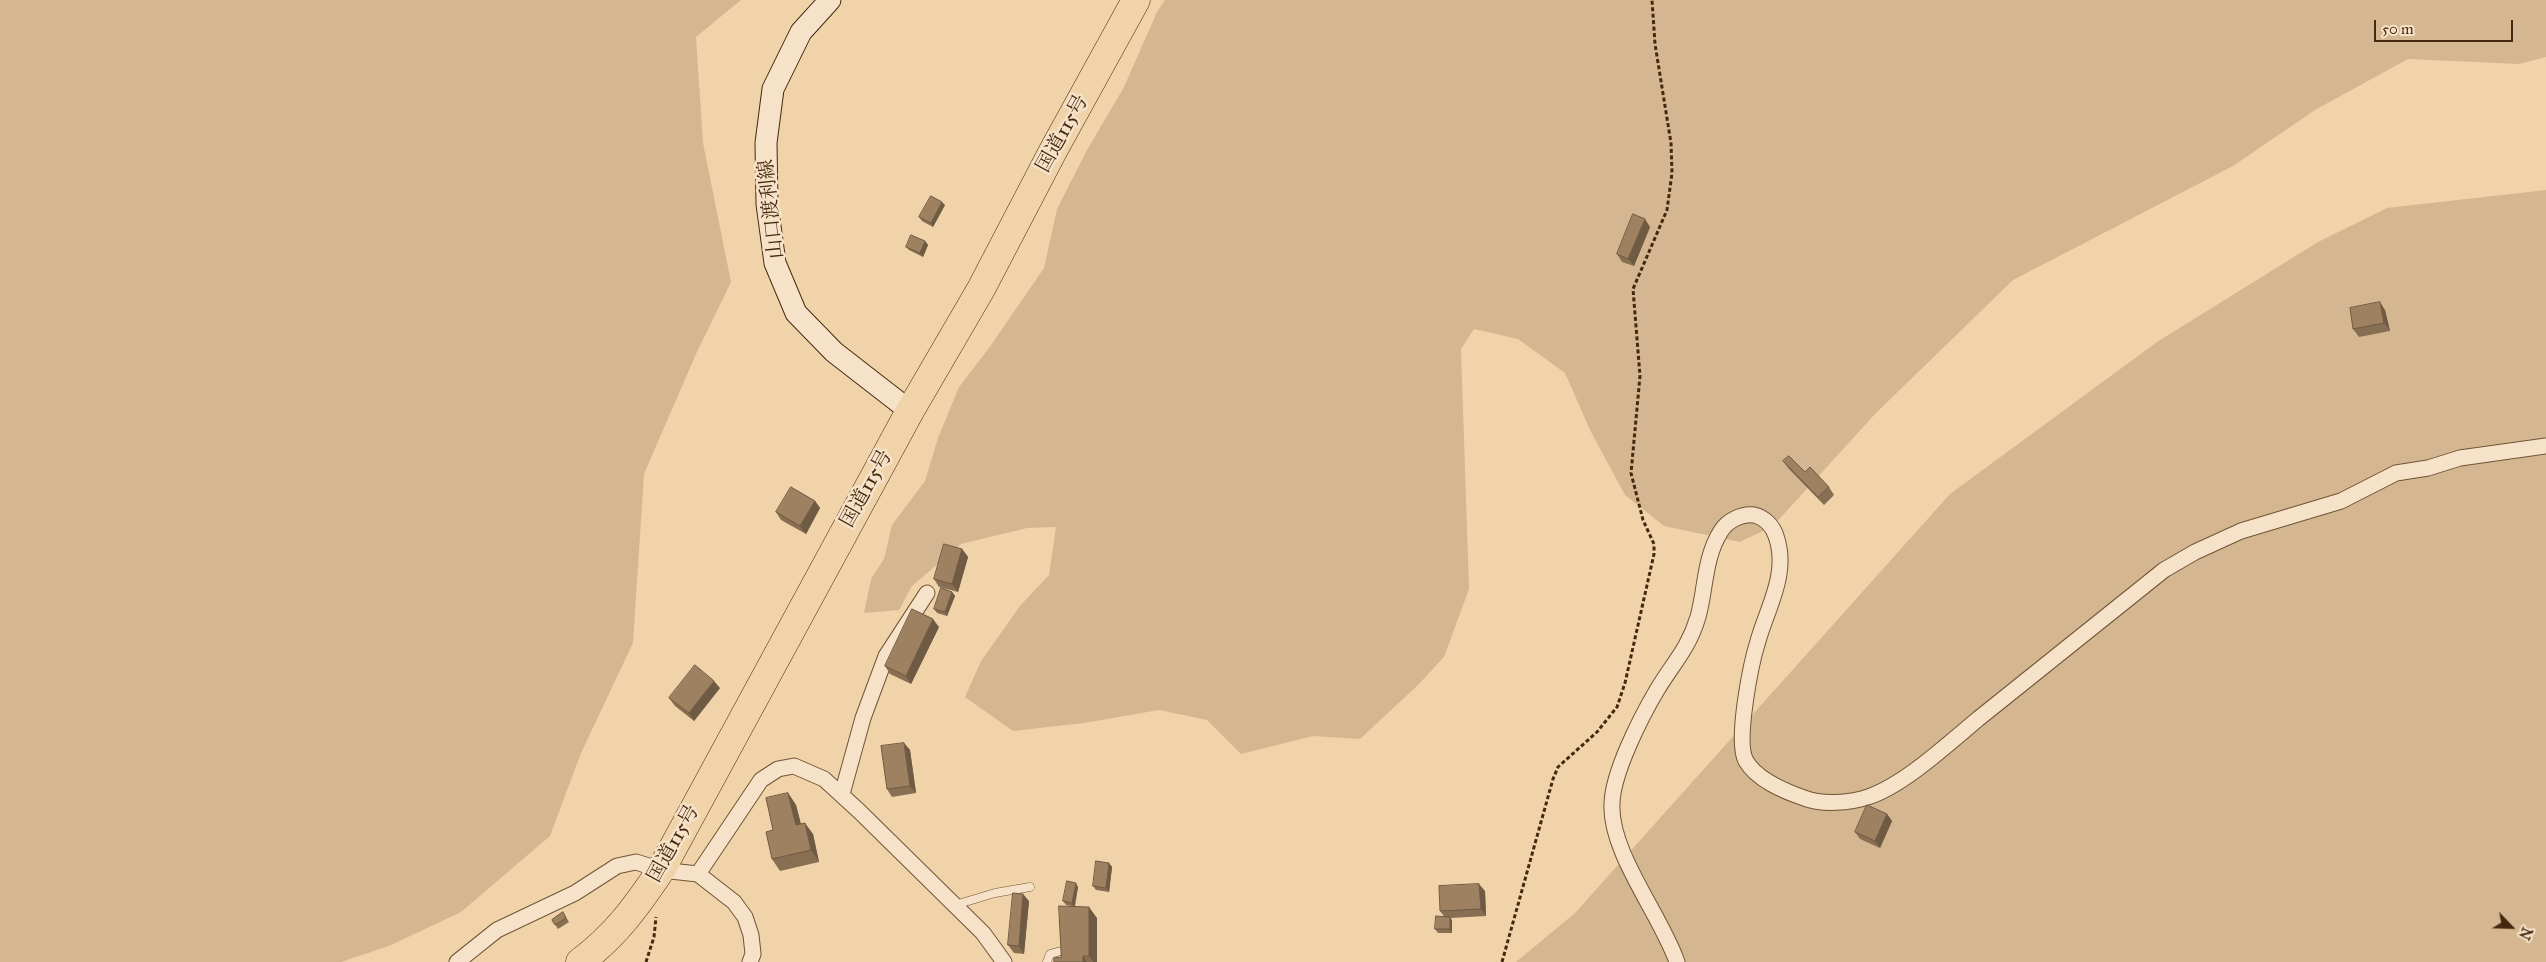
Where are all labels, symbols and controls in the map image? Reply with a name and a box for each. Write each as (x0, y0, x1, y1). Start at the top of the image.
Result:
scale bar (2376, 10, 2515, 42)
text: 50 m (2382, 20, 2414, 38)
street label: 国道115号 (1032, 91, 1094, 177)
street label: 山口渡利線 (755, 158, 789, 260)
street label: 国道115号 (836, 446, 898, 532)
street label: 国道115号 (643, 801, 705, 887)
north arrow (2486, 902, 2536, 952)
text: N (2515, 924, 2535, 942)

